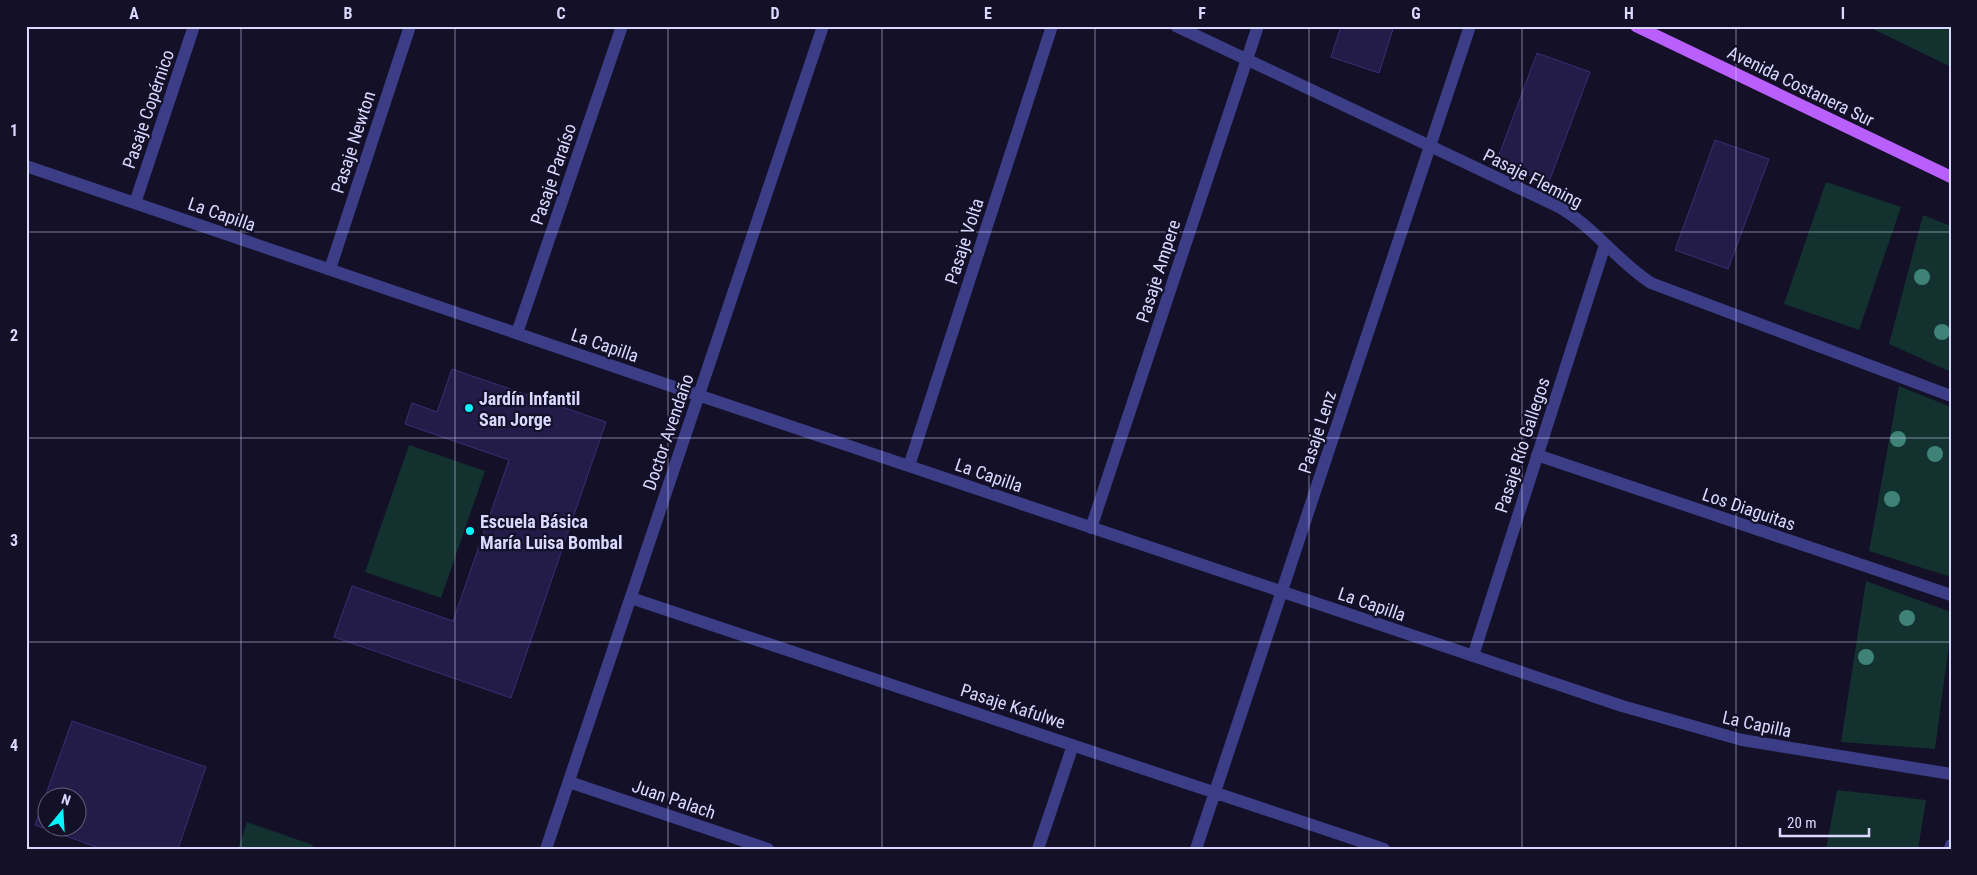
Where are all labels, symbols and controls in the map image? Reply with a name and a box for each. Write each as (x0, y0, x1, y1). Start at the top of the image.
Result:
text: A (129, 4, 139, 23)
text: B (344, 4, 353, 23)
text: C (556, 4, 566, 23)
text: D (770, 4, 780, 23)
text: E (984, 4, 992, 23)
text: F (1198, 4, 1206, 23)
text: G (1411, 4, 1421, 23)
text: H (1624, 4, 1634, 23)
text: I (1841, 4, 1845, 23)
street label: Avenida Costanera Sur (1724, 41, 1878, 131)
street label: Pasaje Copérnico (118, 47, 178, 171)
street label: Pasaje Newton (327, 88, 379, 196)
text: 1 (10, 121, 18, 140)
street label: Pasaje Paraíso (526, 121, 580, 227)
street label: Pasaje Fleming (1480, 144, 1586, 212)
street label: La Capilla (185, 193, 259, 235)
street label: Pasaje Volta (940, 196, 988, 286)
street label: Pasaje Ampere (1131, 217, 1185, 325)
street label: La Capilla (568, 324, 642, 366)
text: 2 (10, 326, 18, 345)
street label: Doctor Avendaño (638, 371, 698, 493)
street label: Pasaje Río Gallegos (1490, 375, 1554, 515)
place label: Jardín Infantil San Jorge (479, 388, 580, 430)
street label: Pasaje Lenz (1294, 388, 1340, 476)
marker: Jardín Infantil San Jorge (463, 402, 475, 414)
street label: La Capilla (952, 454, 1026, 496)
street label: Los Diaguitas (1700, 483, 1798, 535)
place label: Escuela Básica María Luisa Bombal (480, 511, 622, 553)
marker: Escuela Básica María Luisa Bombal (464, 525, 476, 537)
text: 3 (10, 531, 18, 550)
street label: La Capilla (1335, 583, 1409, 625)
street label: Pasaje Kafulwe (958, 679, 1068, 733)
street label: La Capilla (1721, 706, 1793, 742)
text: 4 (10, 736, 18, 755)
street label: Juan Palach (629, 775, 719, 823)
north arrow (38, 788, 88, 838)
text: N (59, 791, 73, 809)
scale bar (1780, 805, 1868, 837)
text: 20 m (1787, 814, 1817, 832)

